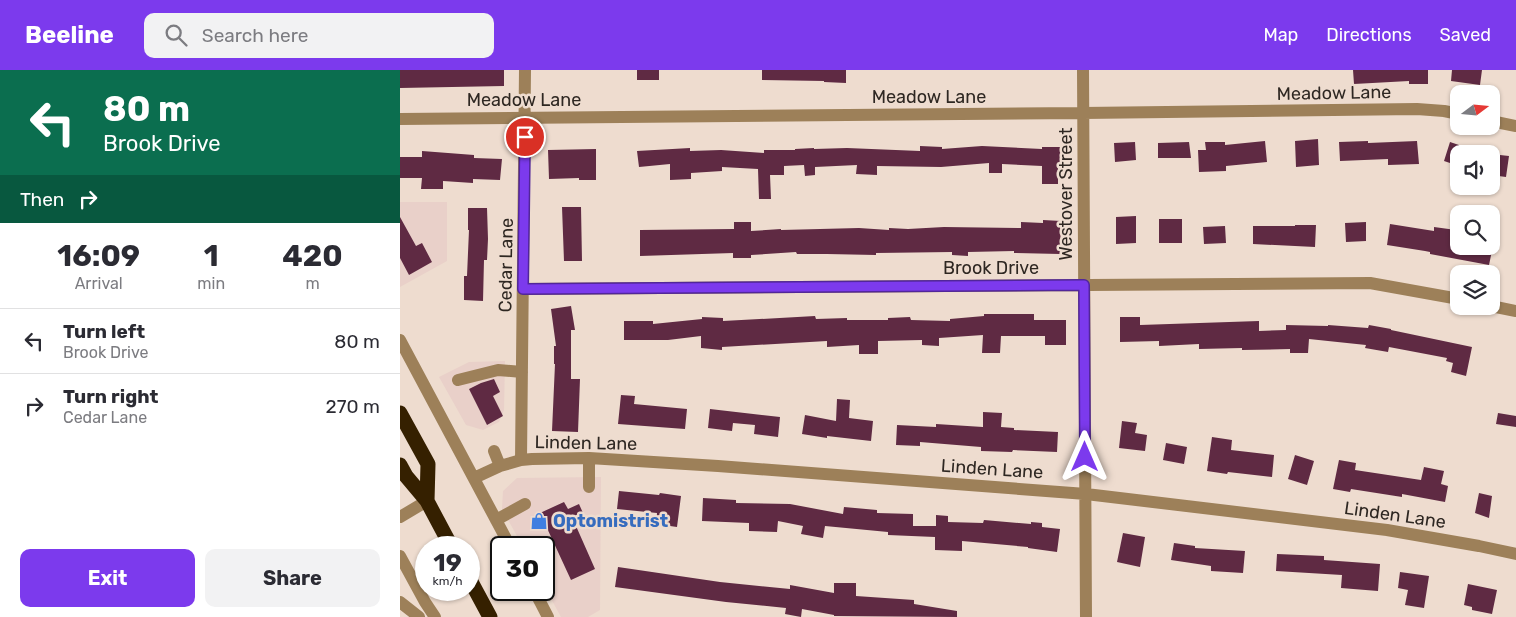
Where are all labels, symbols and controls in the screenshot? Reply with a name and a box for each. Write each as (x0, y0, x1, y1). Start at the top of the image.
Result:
search box (144, 13, 494, 58)
text: Beeline (25, 21, 114, 49)
icon: search (162, 21, 190, 49)
text: Search here (202, 24, 308, 47)
text: Map (1263, 24, 1298, 46)
text: Directions (1326, 24, 1412, 46)
text: Saved (1440, 24, 1491, 46)
street label: Meadow Lane (1277, 81, 1391, 105)
north arrow (1450, 85, 1500, 135)
map controls (1450, 85, 1500, 315)
street label: Meadow Lane (872, 86, 986, 108)
text: 80 m (103, 88, 190, 130)
street label: Meadow Lane (467, 89, 581, 111)
icon: left (20, 90, 85, 155)
pin (504, 116, 546, 158)
icon: arrive (511, 123, 539, 151)
street label: Westover Street (1055, 128, 1077, 260)
text: Brook Drive (103, 130, 221, 157)
button: sound (1450, 145, 1500, 195)
icon: right (74, 185, 102, 213)
text: Then (20, 188, 64, 211)
button: search (1450, 205, 1500, 255)
street label: Cedar Lane (494, 218, 518, 312)
text: 16:09 (57, 238, 140, 274)
text: 1 (204, 238, 219, 274)
text: 420 (282, 238, 343, 274)
street label: Brook Drive (943, 257, 1039, 279)
button: layers (1450, 265, 1500, 315)
text: Arrival (75, 274, 123, 293)
text: min (197, 274, 225, 293)
text: m (305, 274, 320, 293)
text: Turn left (63, 320, 145, 343)
icon: left (20, 327, 48, 355)
text: 80 m (334, 330, 380, 353)
text: Brook Drive (63, 343, 149, 362)
text: Turn right (63, 385, 158, 408)
icon: right (20, 392, 48, 420)
text: 270 m (325, 395, 380, 418)
text: Cedar Lane (63, 408, 147, 427)
position arrow (1058, 430, 1110, 482)
street label: Linden Lane (535, 431, 637, 455)
street label: Linden Lane (940, 454, 1044, 484)
street label: Linden Lane (1343, 497, 1447, 533)
place label: Optomistrist (553, 510, 668, 532)
shop icon: Optomistrist (529, 511, 549, 531)
speed limit sign: 30 (490, 536, 555, 601)
text: 19 (433, 548, 462, 577)
button: Exit (20, 549, 195, 607)
button: Share (205, 549, 380, 607)
text: km/h (433, 574, 462, 588)

